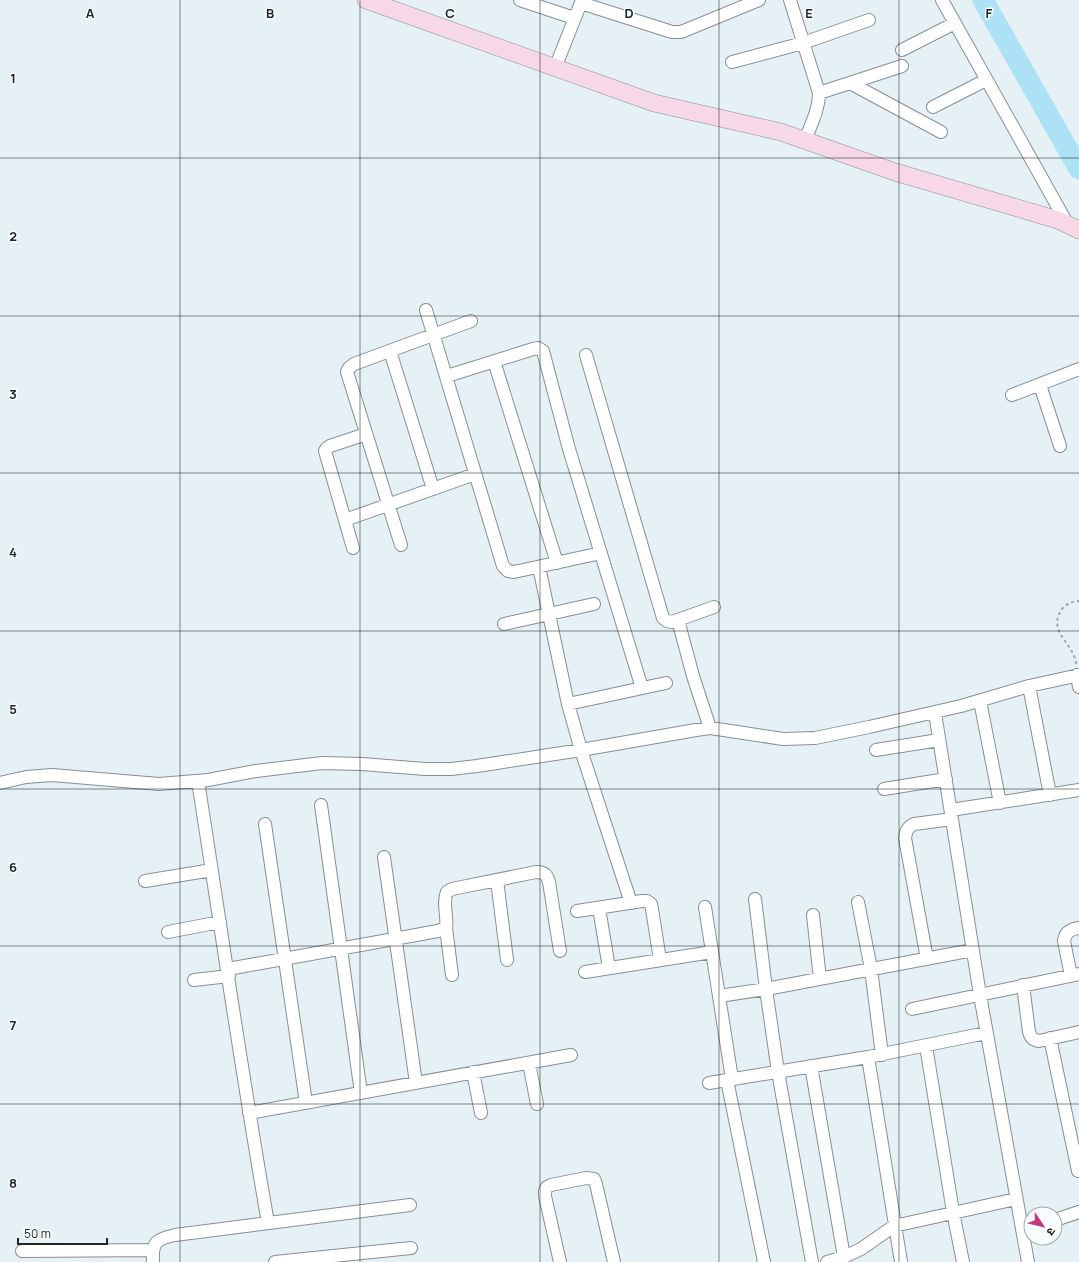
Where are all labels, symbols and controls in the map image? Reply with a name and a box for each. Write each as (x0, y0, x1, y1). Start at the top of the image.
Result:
text: A (86, 4, 95, 22)
text: B (266, 4, 274, 22)
text: C (445, 4, 455, 22)
text: D (624, 4, 634, 22)
text: E (805, 4, 813, 22)
text: F (986, 4, 993, 22)
text: 1 (10, 69, 16, 87)
text: 2 (9, 227, 17, 245)
text: 3 (9, 385, 17, 403)
text: 4 (9, 543, 17, 561)
text: 5 (9, 700, 17, 718)
text: 6 (9, 858, 17, 876)
text: 7 (10, 1016, 17, 1034)
text: 8 (9, 1174, 17, 1192)
north arrow (1023, 1206, 1063, 1246)
scale bar (18, 1220, 107, 1246)
text: 50 m (24, 1225, 51, 1242)
text: उ (1043, 1225, 1060, 1239)

